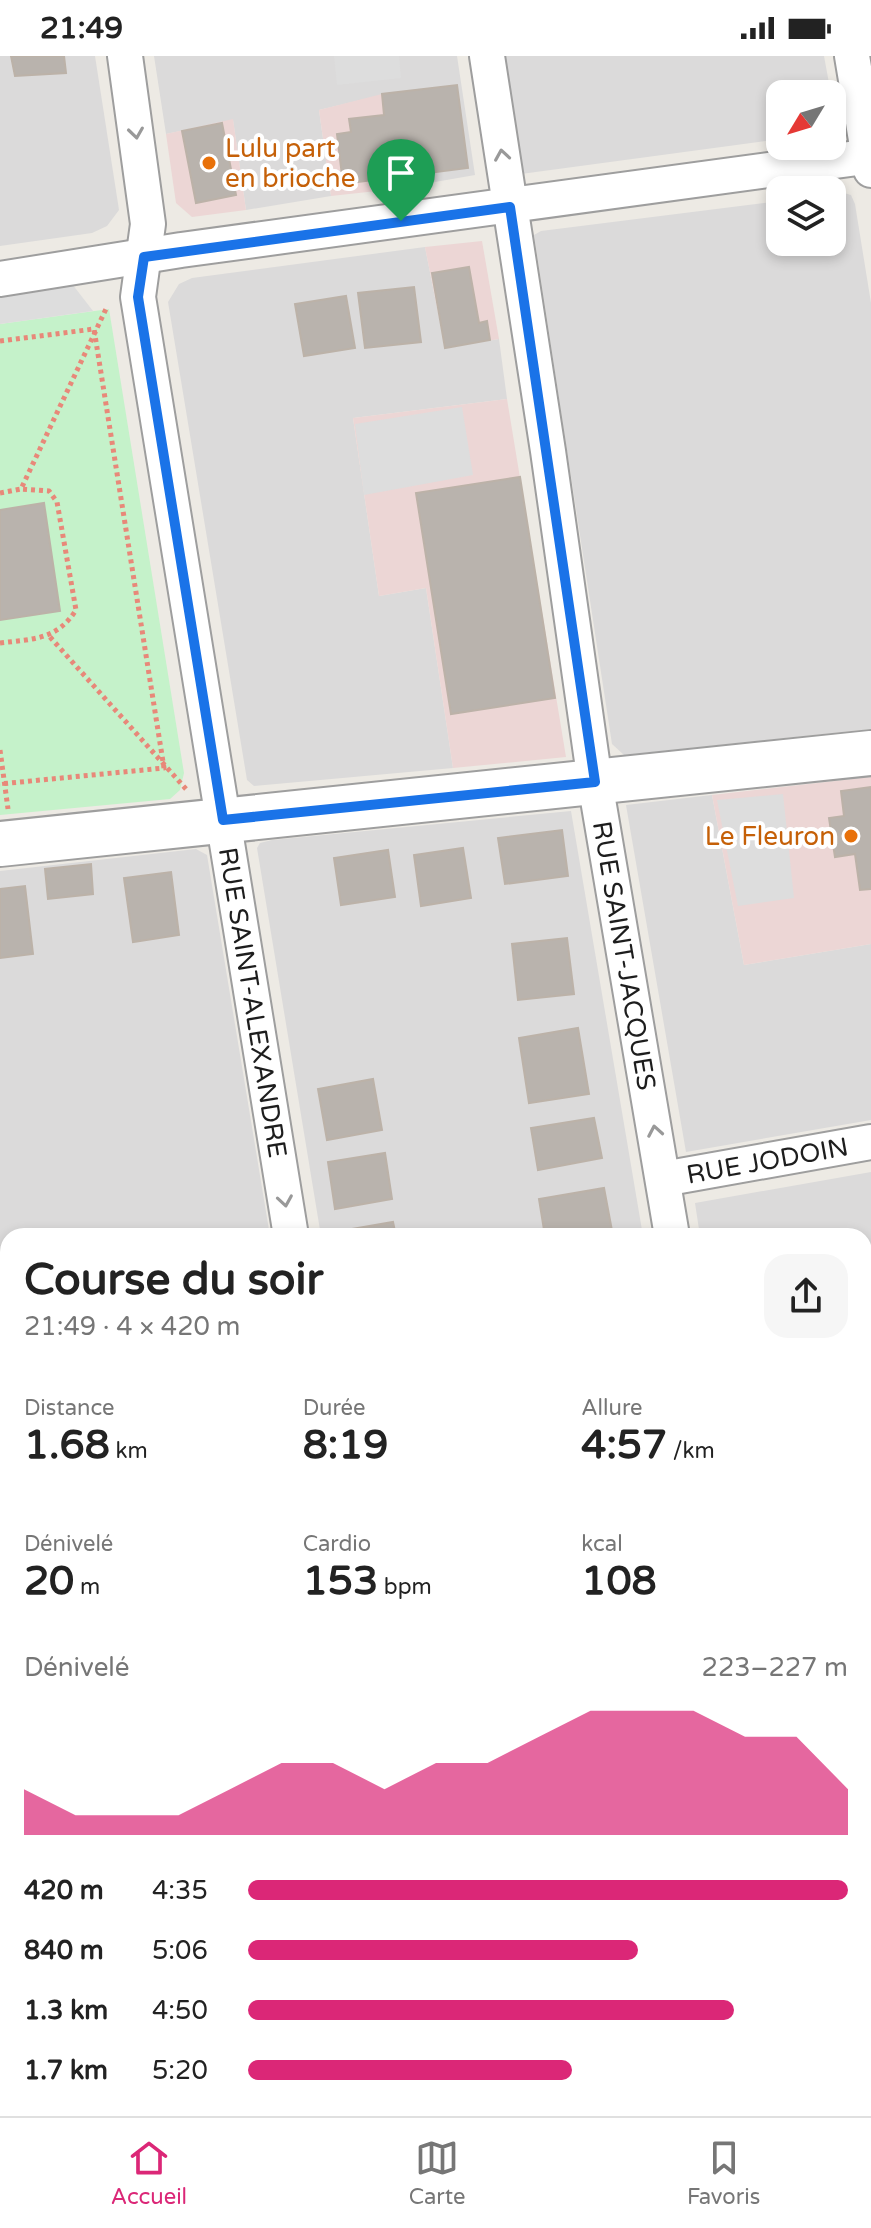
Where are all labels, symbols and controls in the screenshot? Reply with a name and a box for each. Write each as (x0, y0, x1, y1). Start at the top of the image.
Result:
text: 21:49 (40, 10, 123, 47)
north arrow (766, 80, 846, 160)
map controls (766, 80, 846, 256)
one-way arrow (127, 126, 144, 140)
place label: Lulu part en brioche (225, 133, 355, 194)
pin (367, 139, 435, 221)
one-way arrow (494, 148, 511, 162)
icon: arrive (379, 151, 423, 195)
marker: Lulu part en brioche (200, 154, 218, 172)
button: layers (766, 176, 846, 256)
street label: RUE SAINT-JACQUES (586, 819, 662, 1092)
place label: Le Fleuron (705, 821, 835, 852)
marker: Le Fleuron (842, 827, 860, 845)
street label: RUE SAINT-ALEXANDRE (212, 845, 293, 1160)
one-way arrow (647, 1125, 664, 1138)
street label: RUE JODOIN (684, 1131, 851, 1191)
one-way arrow (276, 1194, 293, 1208)
text: Course du soir (24, 1254, 323, 1307)
button: share (764, 1254, 848, 1338)
text: 21:49 · 4 × 420 m (24, 1311, 240, 1342)
text: Distance (24, 1395, 115, 1421)
text: Durée (303, 1395, 365, 1421)
text: Allure (581, 1395, 643, 1421)
text: 1.68 (24, 1421, 110, 1469)
text: 8:19 (303, 1421, 388, 1469)
text: 4:57 (581, 1421, 667, 1469)
text: km (110, 1438, 148, 1464)
text: /km (667, 1438, 715, 1464)
text: Dénivelé (24, 1531, 113, 1557)
text: Cardio (303, 1531, 371, 1557)
text: kcal (581, 1531, 623, 1557)
text: 20 (24, 1557, 74, 1605)
text: 153 (303, 1557, 378, 1605)
text: 108 (581, 1557, 657, 1605)
text: m (74, 1574, 100, 1600)
text: bpm (378, 1574, 432, 1600)
text: Dénivelé (24, 1652, 130, 1683)
text: 223–227 m (702, 1652, 848, 1683)
text: 420 m (24, 1875, 104, 1906)
text: 4:35 (152, 1875, 208, 1906)
text: 840 m (24, 1935, 104, 1966)
text: 5:06 (152, 1935, 208, 1966)
text: 1.3 km (24, 1995, 108, 2026)
text: 4:50 (152, 1995, 208, 2026)
text: 1.7 km (24, 2055, 108, 2086)
text: 5:20 (152, 2055, 208, 2086)
tab: Accueil (111, 2136, 187, 2210)
tab: Carte (409, 2136, 465, 2210)
tab: Favoris (687, 2136, 760, 2210)

